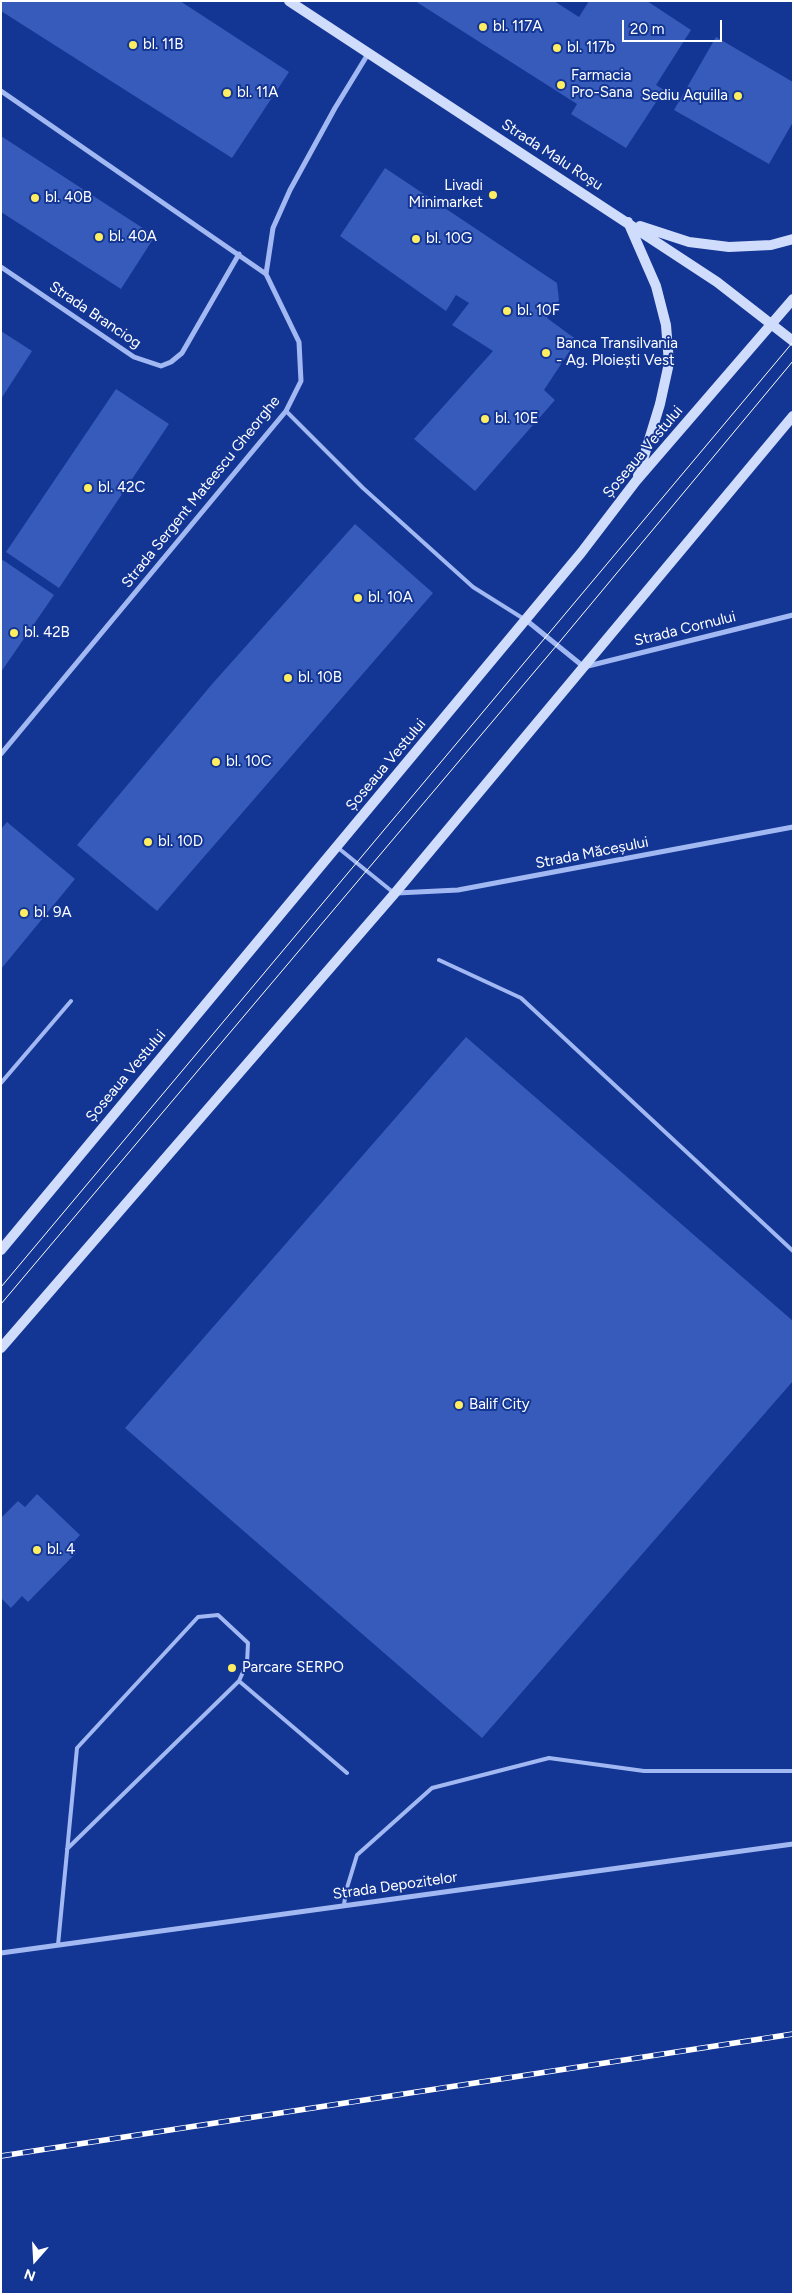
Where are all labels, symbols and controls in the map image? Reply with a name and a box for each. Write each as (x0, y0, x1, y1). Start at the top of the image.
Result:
scale bar (624, 10, 724, 42)
place label: bl. 117A (493, 18, 543, 36)
text: 20 m (630, 20, 664, 38)
marker: bl. 117A (477, 21, 489, 33)
place label: bl. 11B (143, 36, 183, 54)
marker: bl. 11B (127, 39, 139, 51)
place label: bl. 117b (567, 39, 615, 57)
marker: bl. 117b (551, 42, 563, 54)
place label: Farmacia Pro-Sana (571, 67, 633, 102)
marker: Farmacia Pro-Sana (555, 79, 567, 91)
place label: bl. 11A (237, 84, 278, 102)
marker: bl. 11A (221, 87, 233, 99)
place label: Sediu Aquilla (641, 87, 728, 105)
marker: Sediu Aquilla (732, 90, 744, 102)
street label: Strada Malu Roșu (498, 116, 606, 194)
place label: Livadi Minimarket (409, 177, 483, 212)
place label: bl. 40B (45, 189, 92, 207)
marker: Livadi Minimarket (487, 189, 499, 201)
marker: bl. 40B (29, 192, 41, 204)
place label: bl. 40A (109, 228, 157, 246)
place label: bl. 10G (426, 230, 472, 248)
marker: bl. 40A (93, 231, 105, 243)
marker: bl. 10G (410, 233, 422, 245)
street label: Strada Branciog (46, 278, 144, 352)
place label: bl. 10F (517, 302, 560, 320)
marker: bl. 10F (501, 305, 513, 317)
place label: Banca Transilvania - Ag. Ploiești Vest (556, 335, 678, 370)
marker: Banca Transilvania - Ag. Ploiești Vest (540, 347, 552, 359)
street label: Strada Sergent Mateescu Gheorghe (118, 392, 284, 592)
street label: Șoseaua Vestului (599, 402, 687, 502)
place label: bl. 10E (495, 410, 539, 428)
marker: bl. 10E (479, 413, 491, 425)
place label: bl. 42C (98, 479, 145, 497)
marker: bl. 42C (82, 482, 94, 494)
place label: bl. 10A (368, 589, 413, 607)
marker: bl. 10A (352, 592, 364, 604)
street label: Strada Cornului (632, 608, 738, 650)
place label: bl. 42B (24, 624, 70, 642)
marker: bl. 42B (8, 627, 20, 639)
place label: bl. 10B (298, 669, 342, 687)
marker: bl. 10B (282, 672, 294, 684)
street label: Șoseaua Vestului (342, 715, 430, 815)
place label: bl. 10C (226, 753, 272, 771)
marker: bl. 10C (210, 756, 222, 768)
place label: bl. 10D (158, 833, 203, 851)
street label: Strada Măceșului (534, 833, 650, 873)
marker: bl. 10D (142, 836, 154, 848)
place label: bl. 9A (34, 904, 72, 922)
marker: bl. 9A (18, 907, 30, 919)
street label: Șoseaua Vestului (82, 1026, 170, 1126)
place label: Balif City (469, 1396, 530, 1414)
marker: Balif City (453, 1399, 465, 1411)
place label: bl. 4 (47, 1541, 75, 1559)
marker: bl. 4 (31, 1544, 43, 1556)
place label: Parcare SERPO (242, 1659, 344, 1677)
marker: Parcare SERPO (226, 1662, 238, 1674)
street label: Strada Depozitelor (332, 1868, 458, 1904)
north arrow (10, 2235, 60, 2285)
text: N (22, 2265, 38, 2284)

